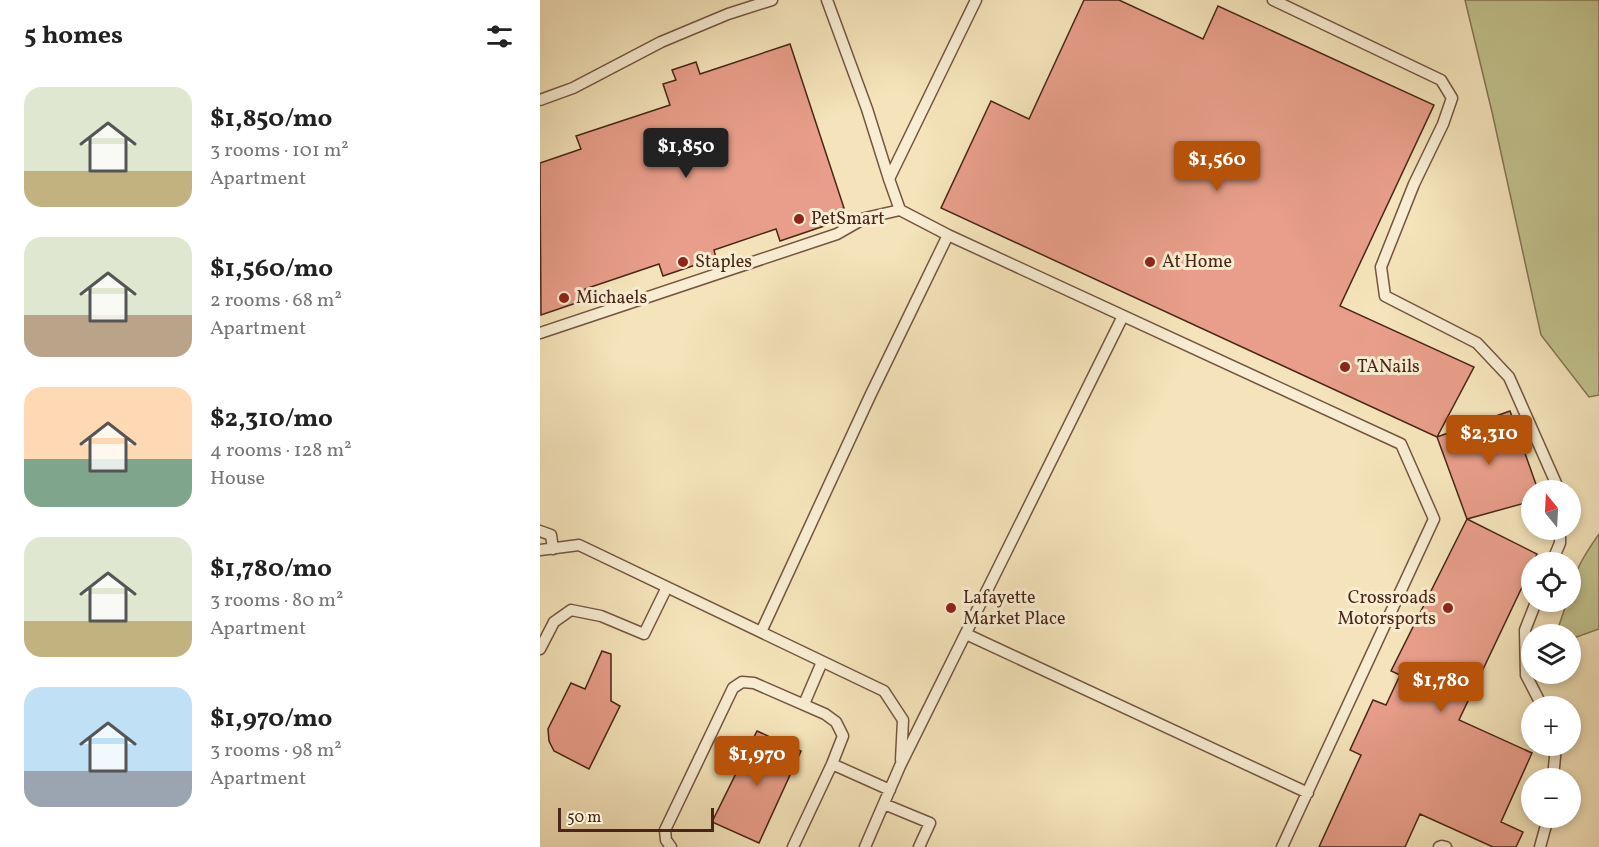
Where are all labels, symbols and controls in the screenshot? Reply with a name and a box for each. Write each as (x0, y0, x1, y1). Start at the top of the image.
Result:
text: 5 homes (24, 18, 123, 54)
icon: filters (483, 20, 516, 53)
text: $1,850/mo (210, 101, 332, 137)
icon: home (72, 111, 144, 183)
pin: $1,850 (637, 128, 735, 179)
text: $1,850 (657, 133, 715, 161)
text: 3 rooms · 101 m² (210, 137, 349, 165)
pin: $1,560 (1168, 141, 1266, 192)
text: $1,560 (1188, 146, 1246, 174)
text: Apartment (210, 165, 306, 193)
place label: PetSmart (811, 207, 885, 232)
marker: PetSmart (792, 212, 806, 226)
place label: Staples (695, 250, 752, 275)
place label: At Home (1162, 250, 1232, 275)
text: $1,560/mo (210, 251, 333, 287)
marker: Staples (676, 255, 690, 269)
marker: At Home (1143, 255, 1157, 269)
icon: home (72, 261, 144, 333)
place label: Michaels (576, 286, 647, 311)
text: 2 rooms · 68 m² (210, 287, 342, 315)
marker: Michaels (557, 291, 571, 305)
text: Apartment (210, 315, 306, 343)
place label: TANails (1357, 355, 1420, 380)
marker: TANails (1338, 360, 1352, 374)
text: $2,310/mo (210, 401, 333, 437)
icon: home (72, 411, 144, 483)
pin: $2,310 (1440, 415, 1538, 466)
text: $2,310 (1460, 420, 1518, 448)
text: 4 rooms · 128 m² (210, 437, 352, 465)
text: House (210, 465, 265, 493)
north arrow (1521, 480, 1581, 540)
map controls (1521, 480, 1581, 828)
text: $1,780/mo (210, 551, 332, 587)
button: locate (1521, 552, 1581, 612)
icon: home (72, 561, 144, 633)
place label: Lafayette Market Place (963, 586, 1066, 632)
place label: Crossroads Motorsports (1338, 586, 1436, 632)
text: 3 rooms · 80 m² (210, 587, 343, 615)
marker: Lafayette Market Place (944, 601, 958, 615)
marker: Crossroads Motorsports (1441, 601, 1455, 615)
text: Apartment (210, 615, 306, 643)
button: layers (1521, 624, 1581, 684)
pin: $1,780 (1392, 662, 1490, 713)
text: $1,780 (1413, 667, 1469, 695)
button: + (1521, 696, 1581, 756)
text: $1,970/mo (210, 701, 332, 737)
icon: home (72, 711, 144, 783)
pin: $1,970 (708, 736, 806, 787)
text: 3 rooms · 98 m² (210, 737, 342, 765)
text: $1,970 (728, 741, 786, 769)
text: Apartment (210, 765, 306, 793)
button: − (1521, 768, 1581, 828)
scale bar (558, 805, 714, 832)
text: 50 m (567, 807, 601, 829)

